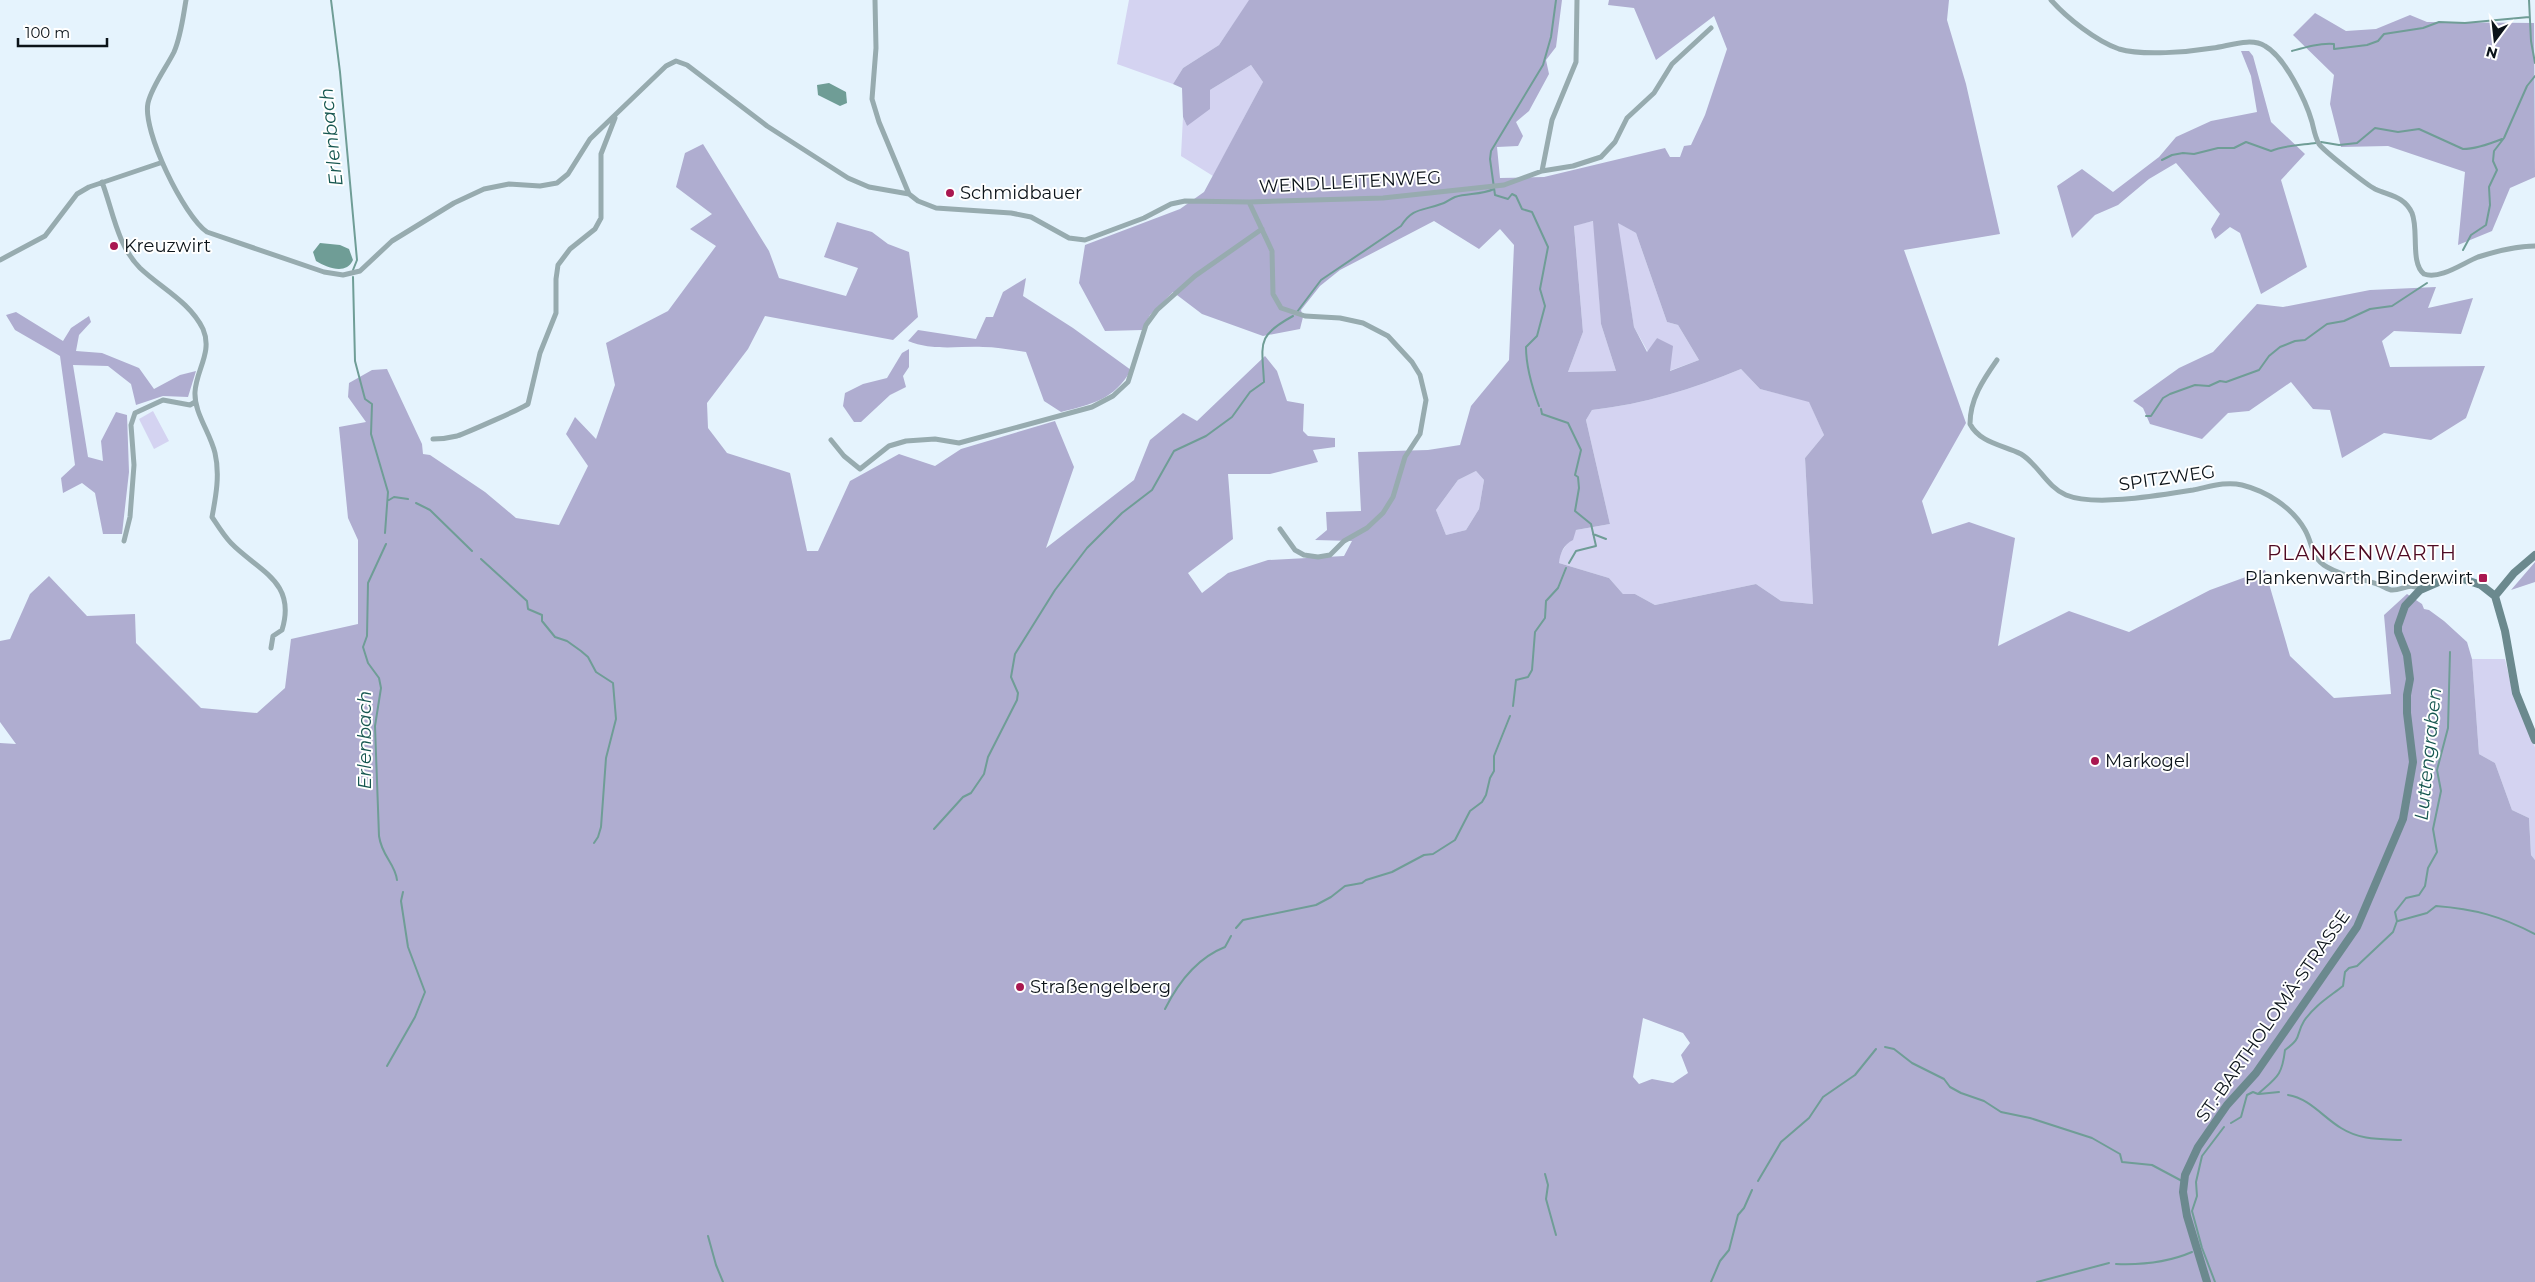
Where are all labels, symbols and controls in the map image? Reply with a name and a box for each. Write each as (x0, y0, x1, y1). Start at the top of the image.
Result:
scale bar (18, 15, 106, 47)
north arrow (2470, 15, 2520, 65)
text: 100 m (25, 23, 70, 42)
text: N (2484, 42, 2499, 63)
water label: Erlenbach (314, 87, 348, 187)
street label: WENDLLEITENWEG (1258, 166, 1442, 198)
place label: Schmidbauer (960, 182, 1082, 204)
marker: Schmidbauer (944, 187, 956, 199)
place label: Kreuzwirt (124, 235, 211, 257)
marker: Kreuzwirt (108, 240, 120, 252)
street label: SPITZWEG (2117, 460, 2217, 496)
district label: PLANKENWARTH (2267, 541, 2457, 565)
place label: Plankenwarth Binderwirt (2245, 567, 2473, 589)
marker: Plankenwarth Binderwirt (2477, 572, 2489, 584)
water label: Luttengraben (2410, 686, 2446, 822)
water label: Erlenbach (353, 691, 376, 789)
place label: Markogel (2105, 750, 2190, 772)
marker: Markogel (2089, 755, 2101, 767)
street label: ST.-BARTHOLOMÄ-STRASSE (2191, 906, 2355, 1126)
place label: Straßengelberg (1030, 976, 1171, 998)
marker: Straßengelberg (1014, 981, 1026, 993)

